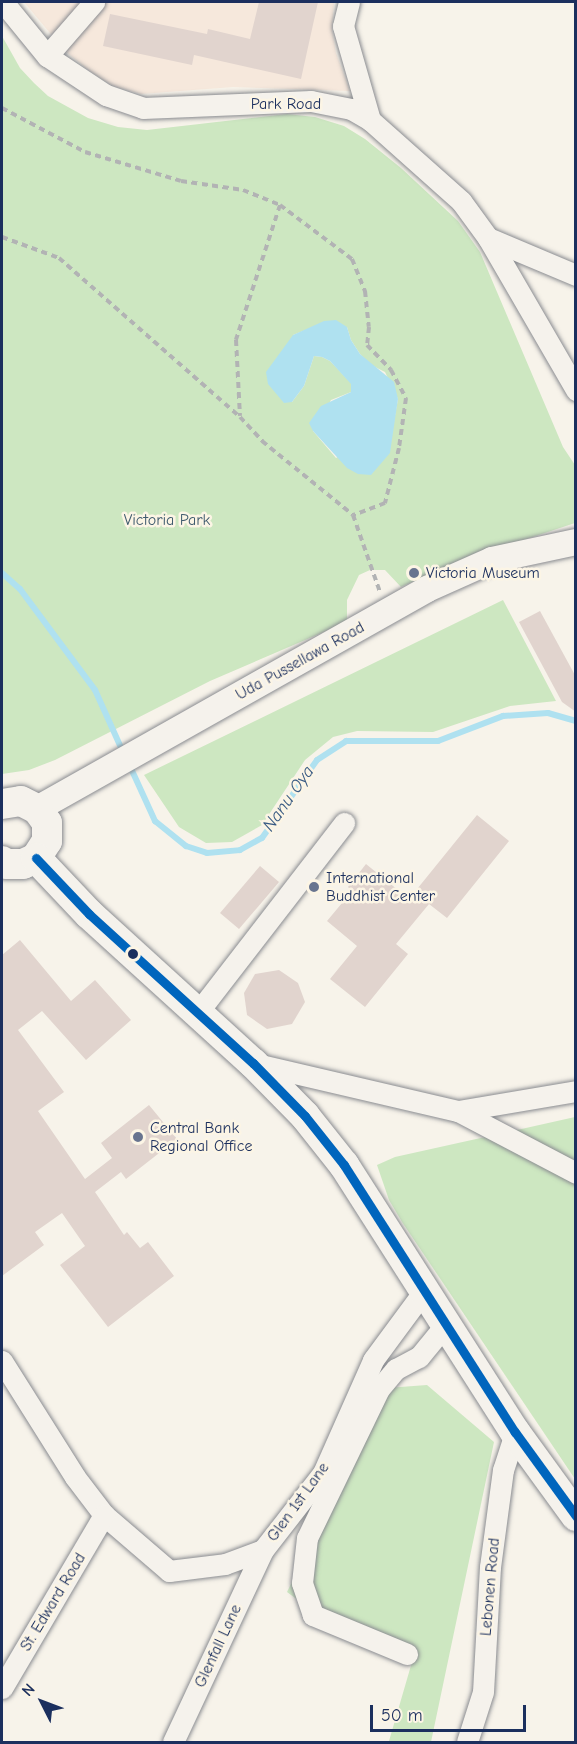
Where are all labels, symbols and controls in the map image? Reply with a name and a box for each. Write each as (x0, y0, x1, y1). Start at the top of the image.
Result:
street label: Park Road (251, 94, 321, 114)
park label: Victoria Park (124, 510, 210, 530)
place label: Victoria Museum (426, 563, 540, 583)
marker: Victoria Museum (407, 566, 421, 580)
street label: Uda Pussellawa Road (232, 618, 368, 704)
water label: Nanu Oya (259, 762, 319, 836)
place label: International Buddhist Center (326, 868, 435, 906)
marker: International Buddhist Center (307, 880, 321, 894)
unlabelled marker (127, 948, 139, 960)
place label: Central Bank Regional Office (150, 1118, 252, 1156)
marker: Central Bank Regional Office (131, 1130, 145, 1144)
street label: Glen 1st Lane (263, 1459, 333, 1545)
street label: Lebonen Road (476, 1537, 504, 1637)
street label: St. Edward Road (16, 1549, 90, 1655)
street label: Glenfall Lane (190, 1601, 246, 1691)
north arrow (12, 1672, 72, 1732)
text: N (18, 1680, 39, 1700)
scale bar (373, 1693, 529, 1731)
text: 50 m (381, 1705, 423, 1726)

